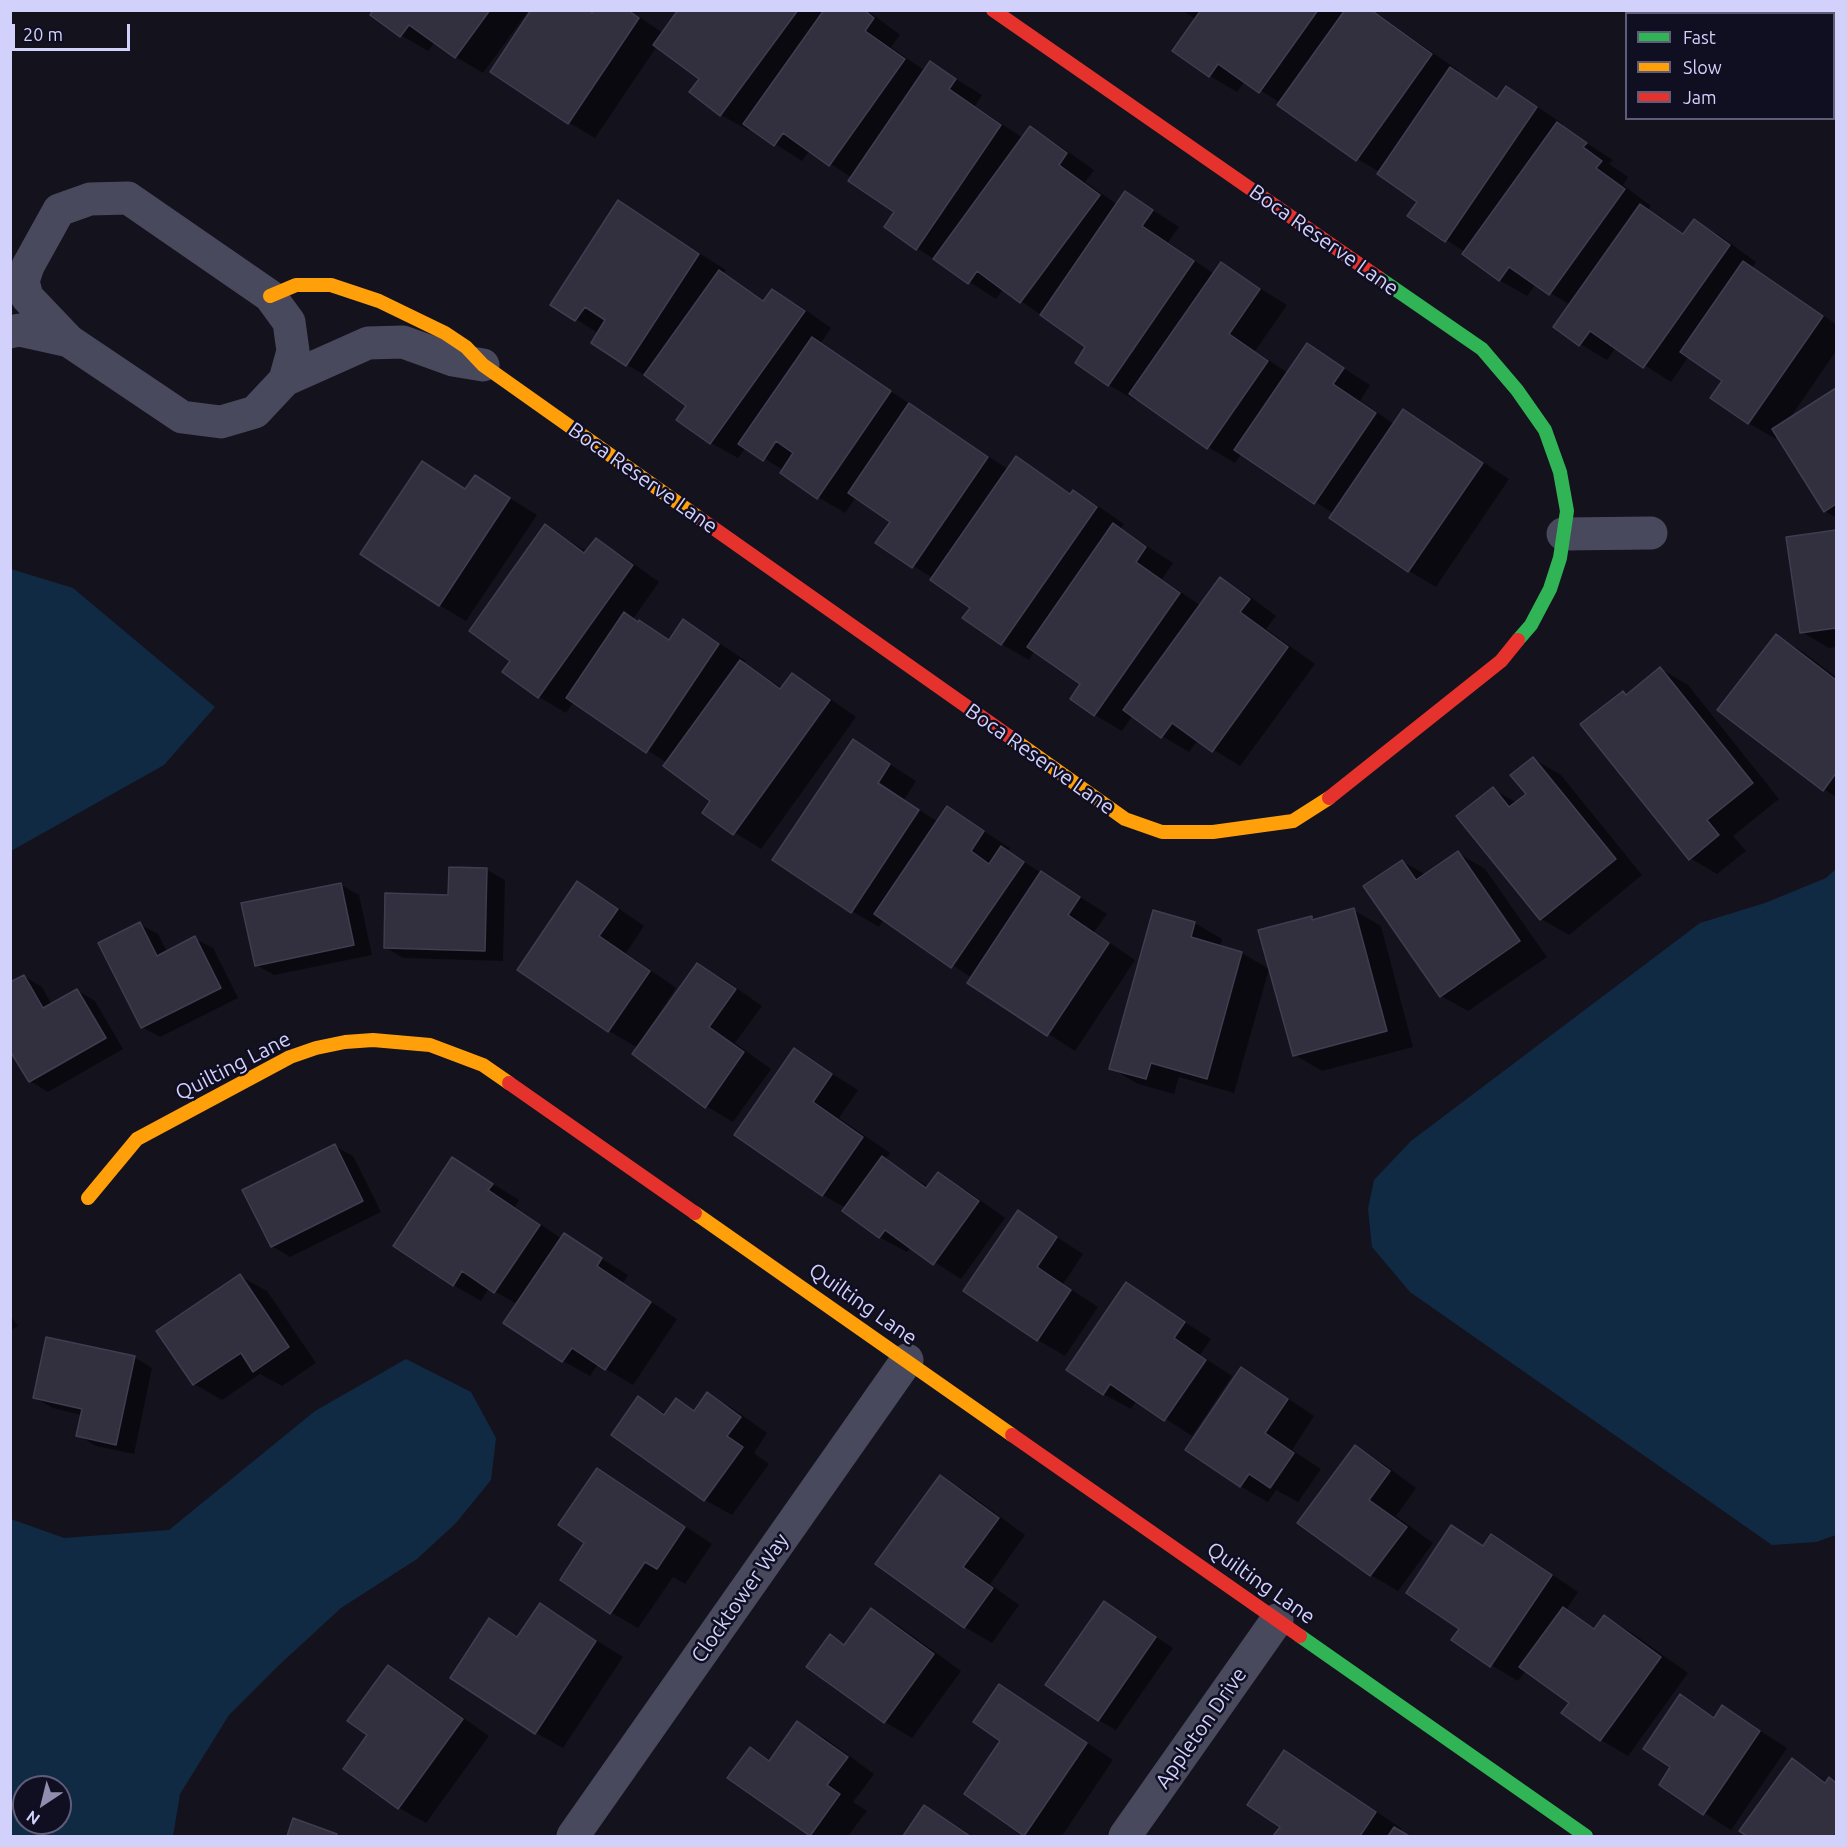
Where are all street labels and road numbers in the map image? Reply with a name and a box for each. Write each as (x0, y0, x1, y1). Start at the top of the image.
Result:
street label: Boca Reserve Lane (1245, 179, 1403, 301)
street label: Boca Reserve Lane (564, 417, 722, 539)
street label: Boca Reserve Lane (961, 698, 1119, 820)
street label: Quilting Lane (171, 1026, 295, 1106)
street label: Quilting Lane (804, 1257, 922, 1351)
street label: Clocktower Way (686, 1529, 794, 1667)
street label: Quilting Lane (1202, 1536, 1320, 1630)
street label: Appleton Drive (1150, 1663, 1252, 1793)

